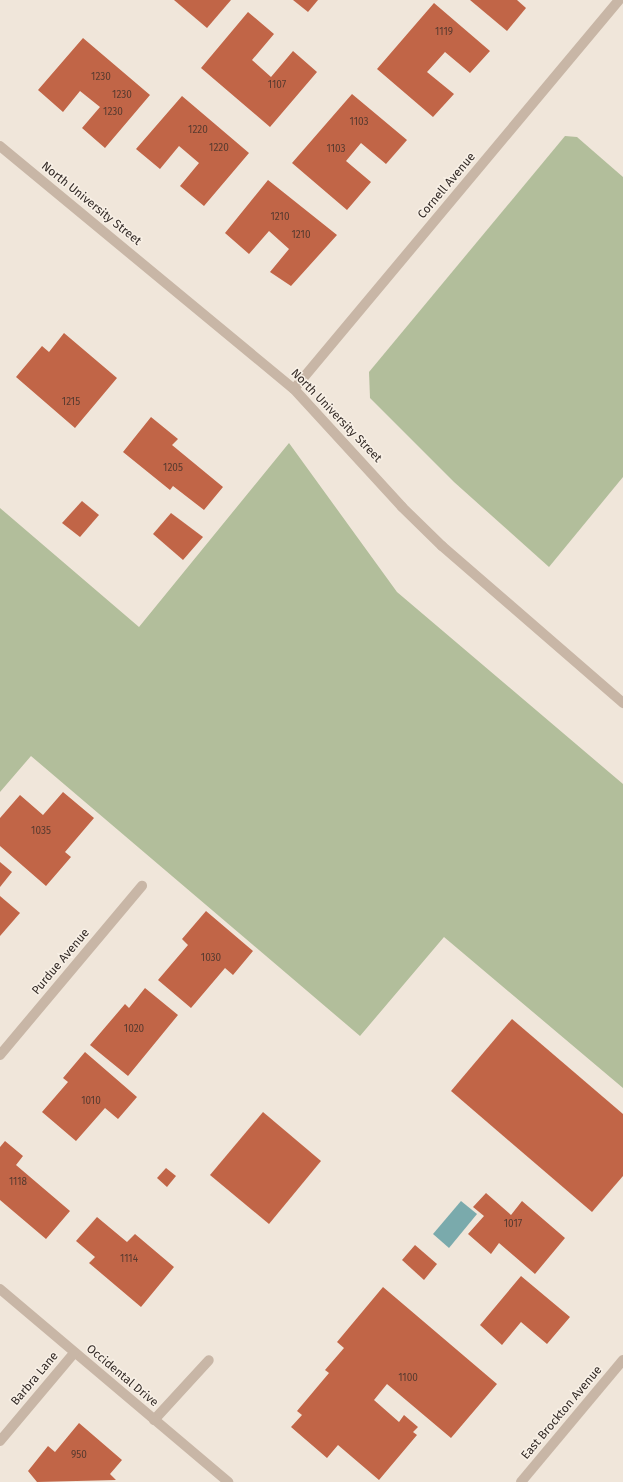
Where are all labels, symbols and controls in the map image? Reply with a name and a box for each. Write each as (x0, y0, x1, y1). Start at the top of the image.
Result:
house number: 1119 (435, 27, 453, 39)
house number: 1230 (91, 72, 111, 84)
house number: 1107 (268, 80, 286, 92)
house number: 1230 (112, 90, 132, 102)
house number: 1230 (103, 107, 123, 119)
house number: 1103 (350, 117, 368, 129)
house number: 1220 (188, 125, 208, 137)
house number: 1220 (209, 143, 229, 155)
house number: 1103 (327, 144, 345, 156)
street label: Cornell Avenue (415, 150, 479, 222)
street label: North University Street (38, 159, 144, 249)
house number: 1210 (271, 212, 289, 224)
house number: 1210 (292, 230, 310, 242)
street label: North University Street (288, 366, 384, 466)
house number: 1215 (62, 397, 80, 409)
house number: 1205 (163, 463, 183, 475)
house number: 1035 (31, 826, 51, 838)
street label: Purdue Avenue (29, 926, 93, 998)
house number: 1030 (201, 953, 221, 965)
house number: 1020 (124, 1024, 144, 1036)
house number: 1010 (81, 1096, 101, 1108)
house number: 1118 (9, 1177, 27, 1189)
house number: 1017 (504, 1219, 522, 1231)
house number: 1114 (120, 1254, 138, 1266)
street label: Occidental Drive (83, 1342, 161, 1410)
street label: Barbra Lane (8, 1349, 62, 1409)
street label: East Brockton Avenue (519, 1363, 605, 1463)
house number: 1100 (398, 1373, 418, 1385)
house number: 950 (71, 1450, 87, 1462)

